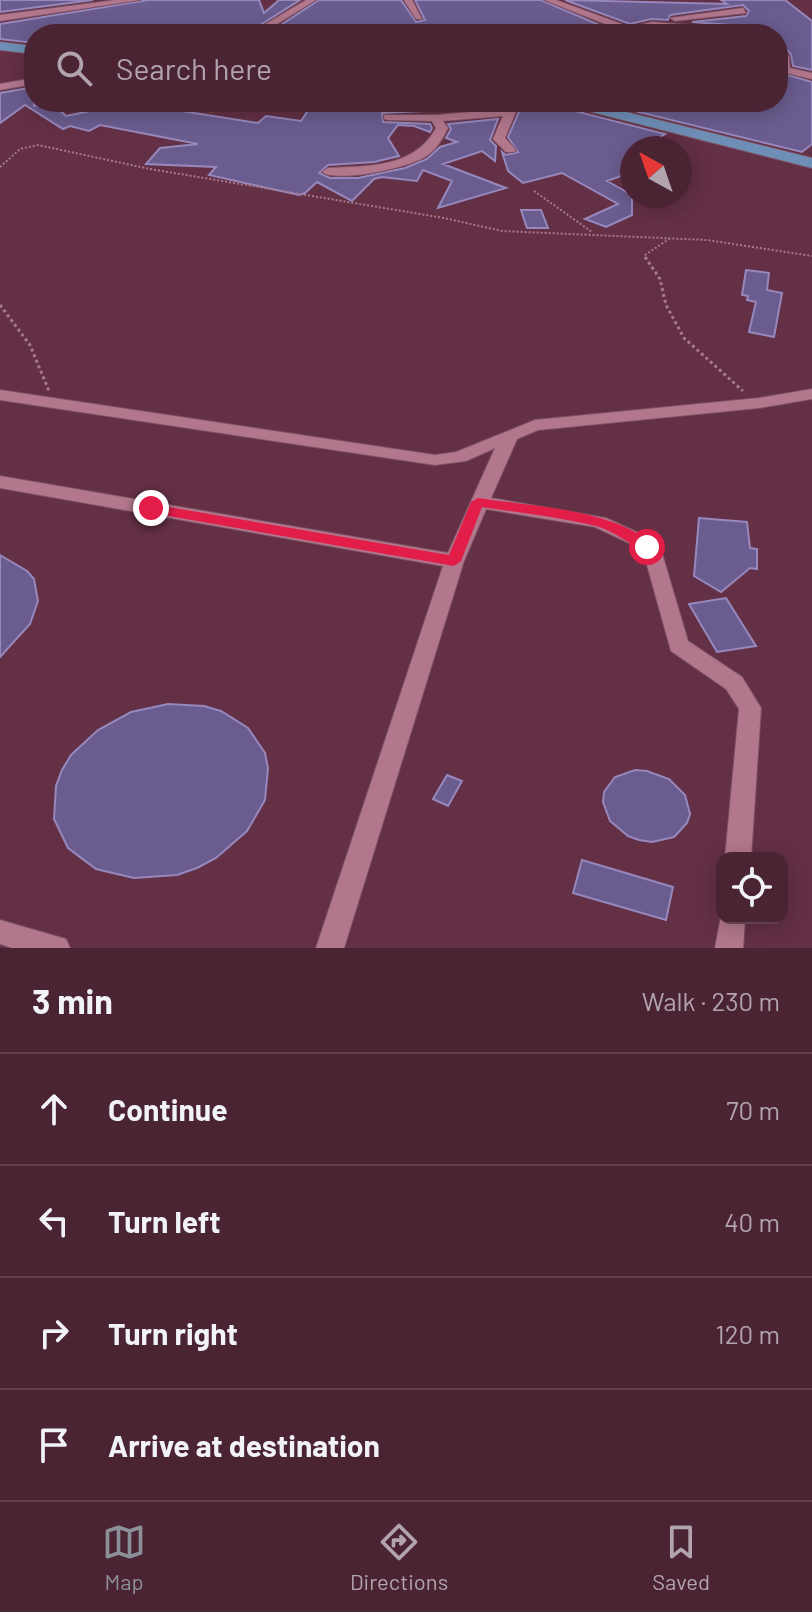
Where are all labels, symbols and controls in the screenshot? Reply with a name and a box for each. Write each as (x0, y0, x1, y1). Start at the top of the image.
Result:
search box (24, 24, 788, 112)
icon: search (52, 46, 96, 90)
text: Search here (116, 50, 272, 86)
north arrow (620, 136, 692, 208)
route end (133, 490, 169, 526)
route start (629, 529, 665, 565)
map controls (716, 852, 788, 924)
button: locate (716, 852, 788, 924)
text: 3 min (32, 980, 113, 1021)
text: Walk · 230 m (642, 985, 780, 1016)
icon: ahead (32, 1087, 76, 1131)
text: Continue (108, 1091, 228, 1127)
text: 70 m (726, 1094, 780, 1125)
icon: left (32, 1199, 76, 1243)
text: Turn left (108, 1203, 221, 1239)
text: 40 m (724, 1206, 780, 1237)
icon: right (32, 1311, 76, 1355)
text: Turn right (108, 1315, 238, 1351)
text: 120 m (716, 1318, 780, 1349)
icon: arrive (32, 1423, 76, 1467)
text: Arrive at destination (108, 1427, 380, 1463)
tab: Map (102, 1520, 146, 1594)
tab: Directions (350, 1520, 448, 1594)
tab: Saved (652, 1520, 710, 1594)

